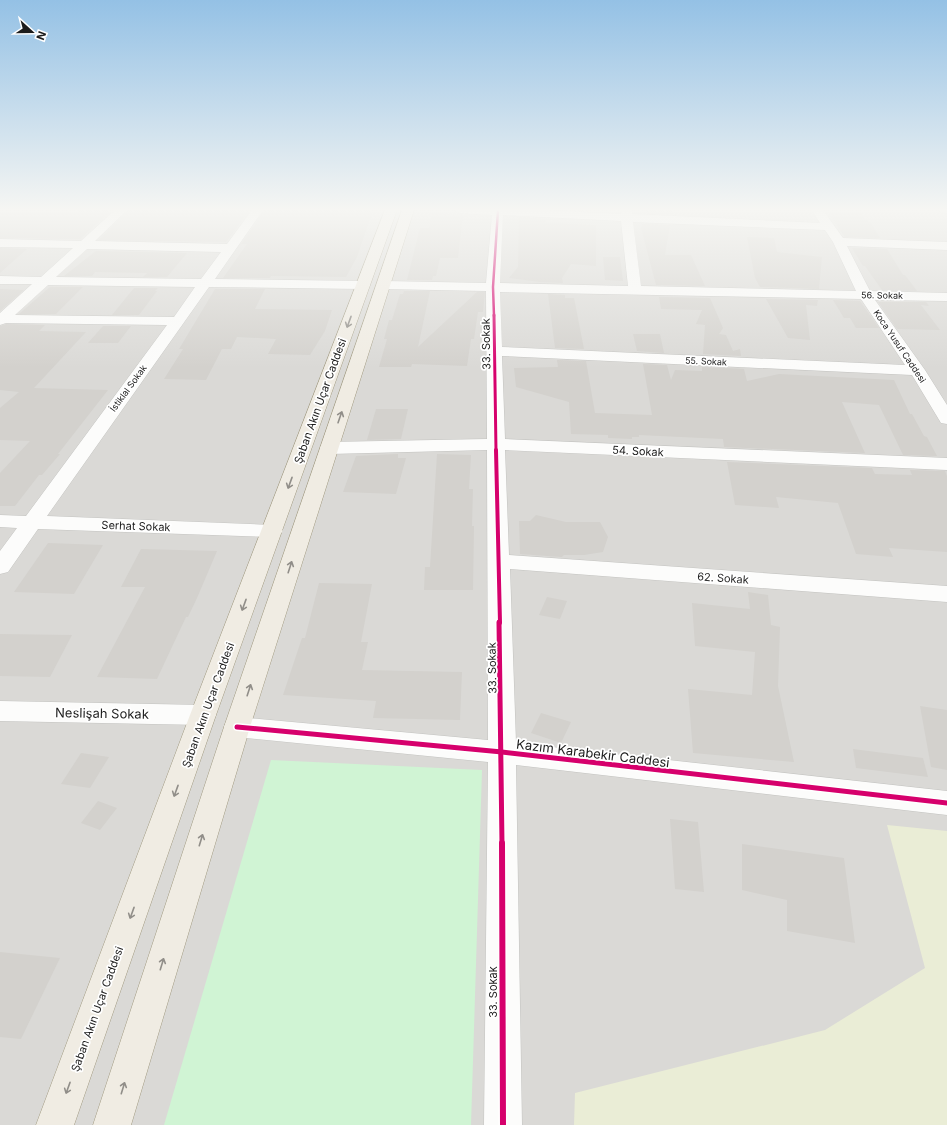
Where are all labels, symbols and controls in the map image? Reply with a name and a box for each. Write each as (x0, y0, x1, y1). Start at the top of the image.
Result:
north arrow (12, 12, 52, 52)
text: N (33, 29, 49, 42)
street label: 56. Sokak (861, 289, 903, 301)
street label: Koca Yusuf Caddesi (871, 307, 929, 385)
one-way arrow (345, 315, 353, 327)
street label: 33. Sokak (479, 318, 493, 370)
street label: Şaban Akın Uçar Caddesi (291, 336, 349, 466)
street label: 55. Sokak (685, 354, 727, 368)
street label: İstiklal Sokak (107, 362, 149, 414)
one-way arrow (337, 410, 344, 423)
street label: 54. Sokak (612, 443, 664, 459)
one-way arrow (285, 476, 293, 488)
street label: Serhat Sokak (101, 518, 171, 534)
one-way arrow (287, 560, 294, 573)
street label: 62. Sokak (697, 569, 749, 587)
one-way arrow (240, 598, 248, 610)
street label: Şaban Akın Uçar Caddesi (179, 640, 237, 770)
street label: 33. Sokak (485, 642, 499, 694)
one-way arrow (246, 684, 253, 697)
street label: Neslişah Sokak (55, 704, 149, 722)
street label: Kazım Karabekir Caddesi (515, 736, 671, 770)
one-way arrow (171, 785, 179, 797)
one-way arrow (198, 833, 205, 846)
one-way arrow (127, 907, 135, 919)
street label: Şaban Akın Uçar Caddesi (68, 944, 126, 1074)
one-way arrow (159, 957, 166, 970)
street label: 33. Sokak (486, 966, 500, 1018)
one-way arrow (120, 1081, 127, 1094)
one-way arrow (64, 1082, 72, 1094)

